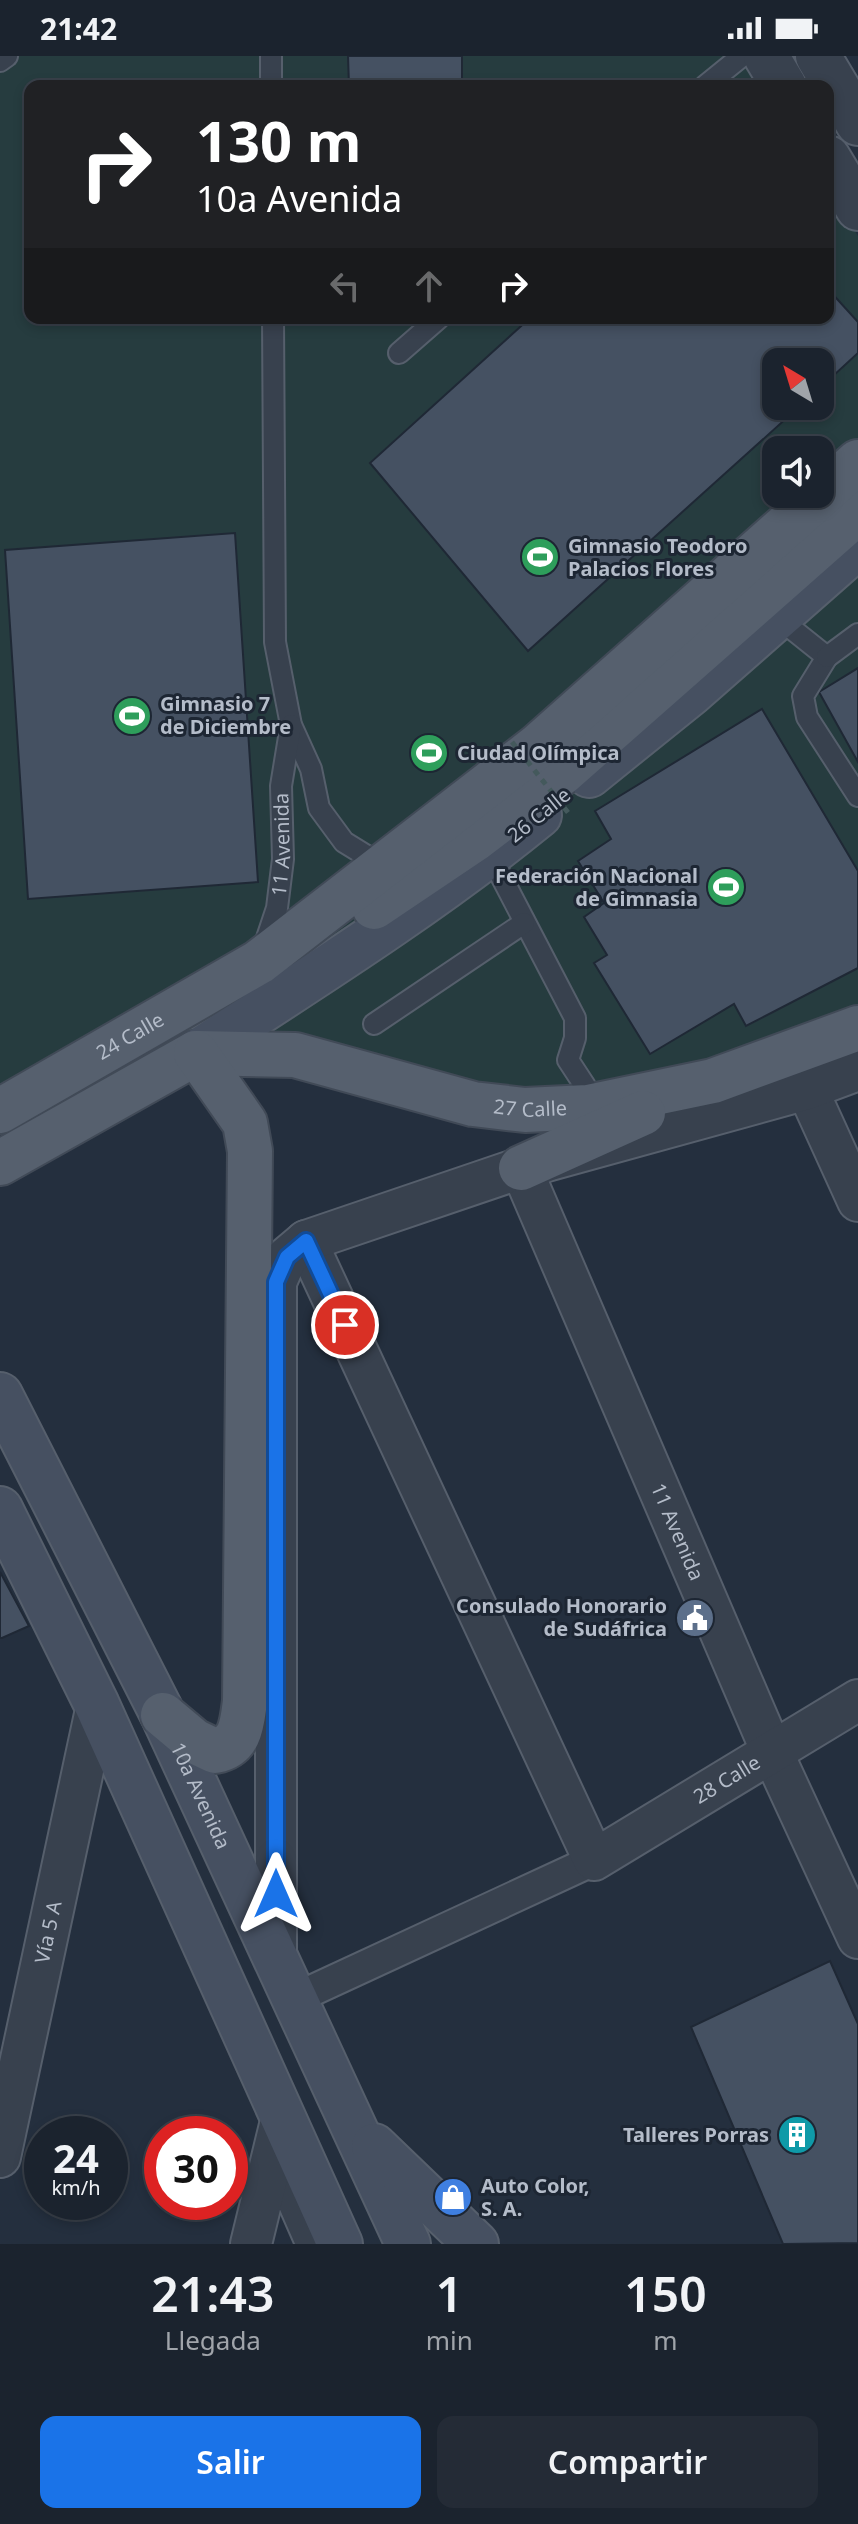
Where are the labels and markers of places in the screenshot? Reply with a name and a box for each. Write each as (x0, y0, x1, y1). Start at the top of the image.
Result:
place label: Gimnasio Teodoro Palacios Flores (568, 532, 747, 582)
sports icon: Gimnasio Teodoro Palacios Flores (519, 536, 561, 578)
place label: Gimnasio 7 de Diciembre (160, 690, 291, 740)
sports icon: Gimnasio 7 de Diciembre (111, 695, 153, 737)
sports icon: Ciudad Olímpica (408, 732, 450, 774)
place label: Ciudad Olímpica (457, 739, 619, 766)
place label: Federación Nacional de Gimnasia (495, 862, 698, 912)
sports icon: Federación Nacional de Gimnasia (705, 866, 747, 908)
pin (311, 1291, 379, 1359)
place label: Consulado Honorario de Sudáfrica (456, 1592, 667, 1642)
public building icon: Consulado Honorario de Sudáfrica (674, 1597, 716, 1639)
building icon: Talleres Porras (776, 2114, 818, 2156)
place label: Talleres Porras (623, 2121, 769, 2148)
place label: Auto Color, S. A. (481, 2172, 589, 2222)
shop icon: Auto Color, S. A. (432, 2176, 474, 2218)

